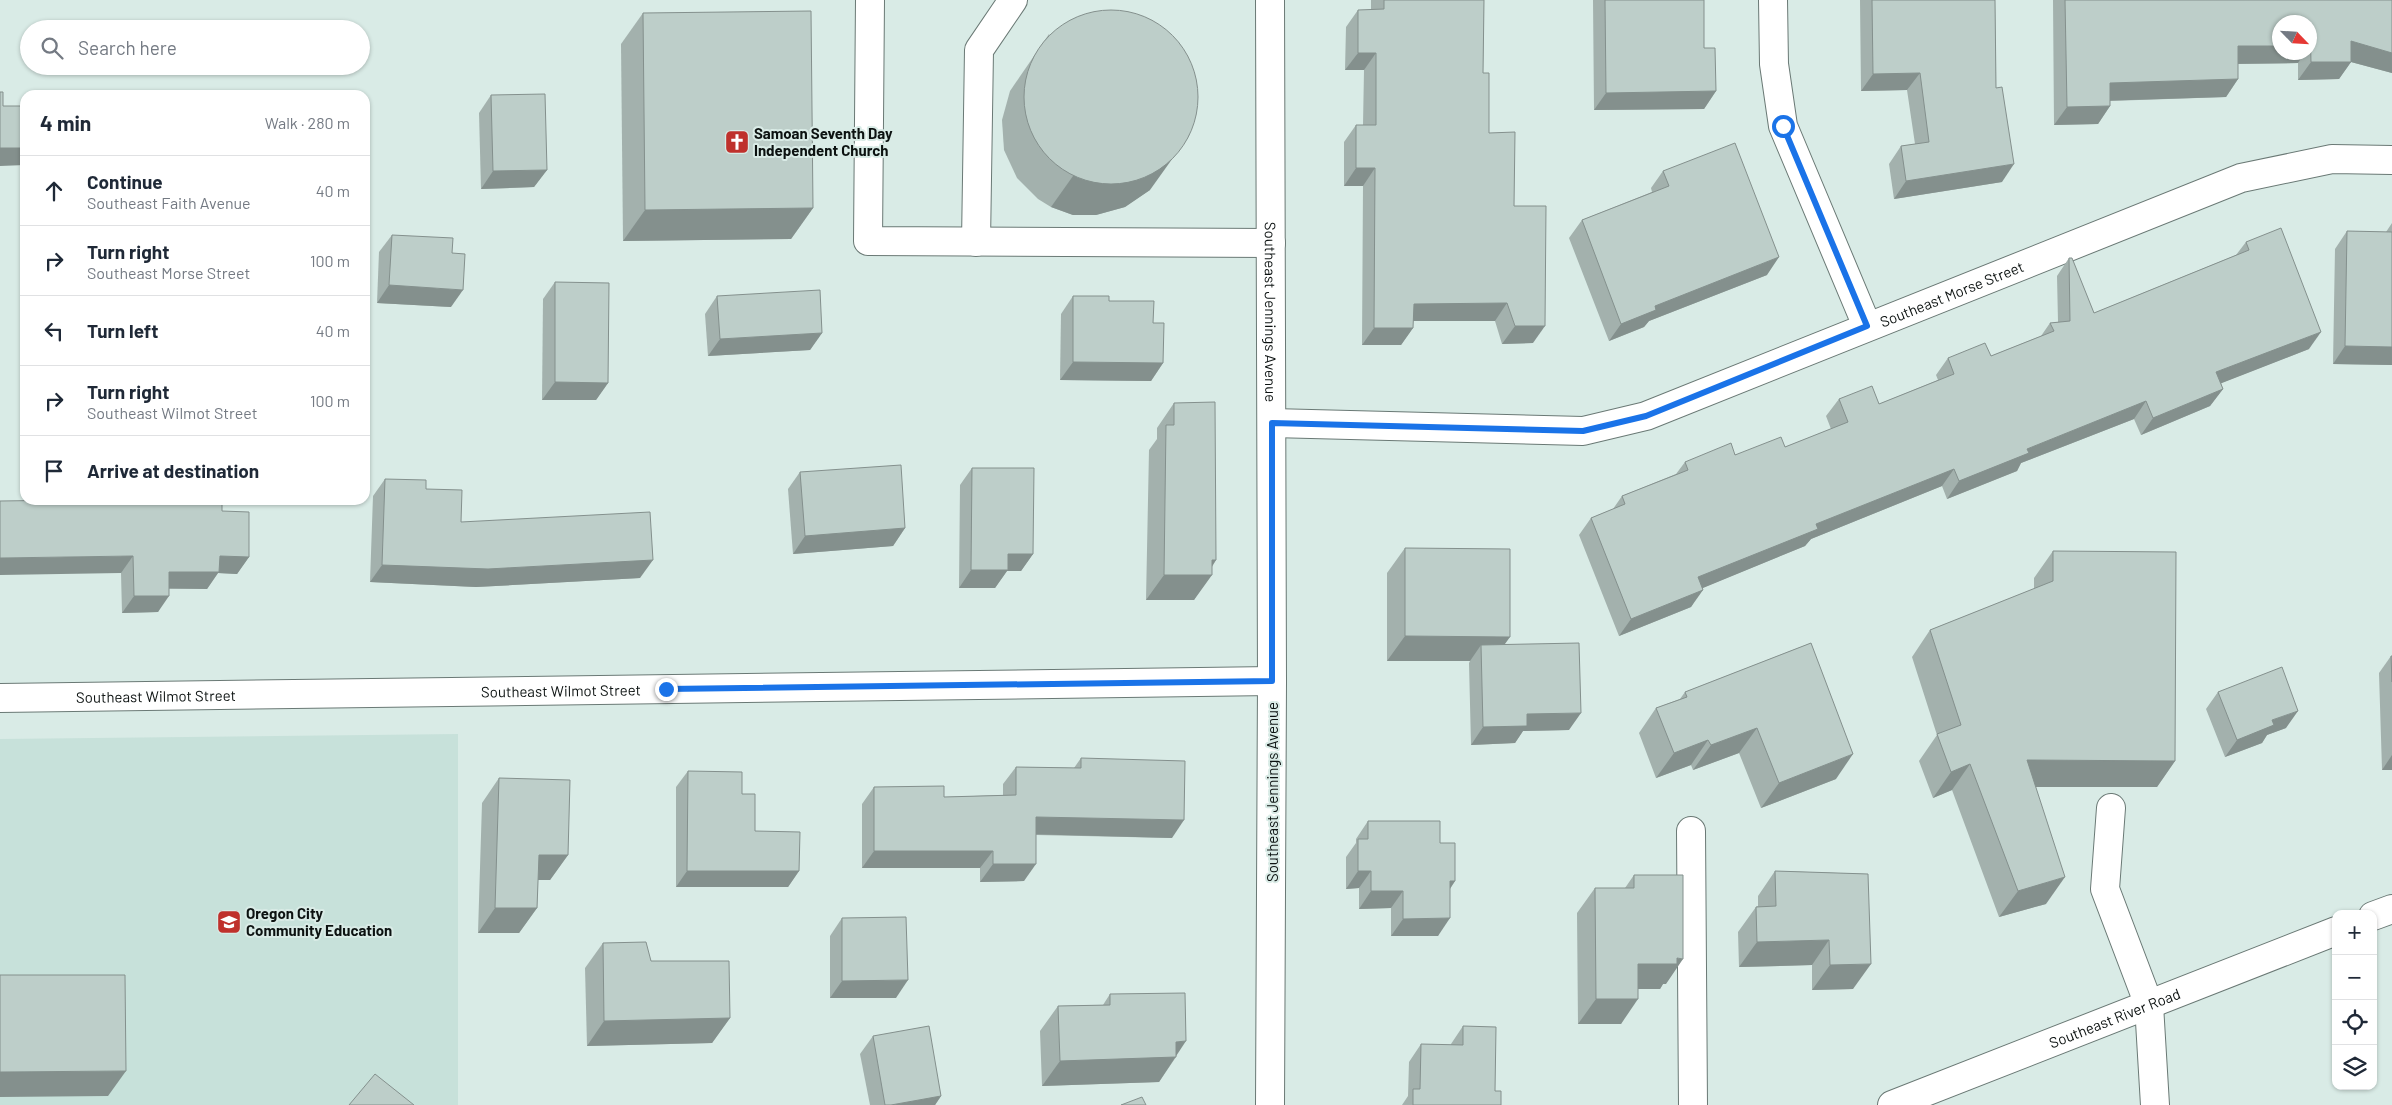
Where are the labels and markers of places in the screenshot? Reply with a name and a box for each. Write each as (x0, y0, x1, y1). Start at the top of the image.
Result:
place label: Samoan Seventh Day Independent Church (754, 124, 893, 159)
church icon: Samoan Seventh Day Independent Church (724, 129, 750, 155)
place label: Oregon City Community Education (246, 904, 392, 939)
school or university icon: Oregon City Community Education (216, 909, 242, 935)

